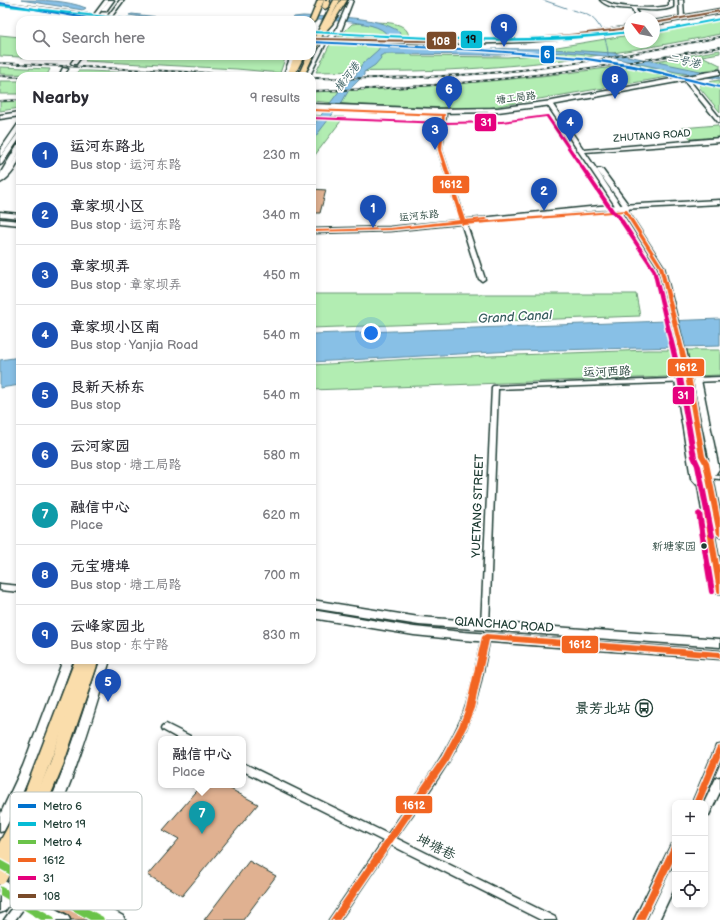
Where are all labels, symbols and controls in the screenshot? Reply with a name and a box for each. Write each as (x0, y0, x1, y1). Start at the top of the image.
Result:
north arrow (624, 12, 660, 48)
pin: 9 (491, 14, 517, 47)
search box (16, 16, 316, 60)
icon: search (30, 27, 52, 49)
text: Search here (62, 29, 145, 48)
line badge: 19 (460, 30, 483, 49)
line badge: 108 (426, 31, 457, 50)
text: 19 (465, 33, 477, 46)
text: 108 (432, 35, 450, 48)
line badge: 6 (540, 45, 555, 64)
text: 6 (544, 48, 551, 61)
water label: 二号港 (667, 51, 702, 71)
water label: 横河港 (332, 59, 363, 94)
pin: 8 (602, 66, 628, 99)
pin: 6 (436, 76, 462, 109)
text: Nearby (32, 88, 89, 108)
text: 9 results (250, 90, 300, 106)
street label: 塘工局路 (495, 90, 537, 106)
pin: 4 (557, 109, 583, 142)
line badge: 31 (474, 113, 497, 132)
text: 31 (480, 116, 492, 129)
pin: 3 (422, 117, 448, 150)
street label: ZHUTANG ROAD (612, 127, 691, 145)
text: 运河东路北 (70, 137, 145, 156)
text: 1 (42, 147, 48, 163)
text: 230 m (263, 147, 300, 163)
text: Bus stop · 运河东路 (70, 157, 182, 173)
line badge: 1612 (432, 175, 470, 194)
text: 1612 (440, 178, 463, 191)
pin: 2 (531, 178, 557, 211)
pin: 1 (360, 195, 386, 228)
text: 章家坝小区 (70, 197, 145, 216)
text: 2 (41, 207, 49, 223)
text: 340 m (262, 207, 300, 223)
street label: 运河东路 (398, 208, 440, 224)
text: Bus stop · 运河东路 (70, 217, 182, 233)
text: 章家坝弄 (70, 257, 130, 276)
text: 3 (41, 267, 49, 283)
text: 450 m (263, 267, 300, 283)
text: Bus stop · 章家坝弄 (70, 277, 182, 293)
water label: Grand Canal (478, 307, 553, 327)
text: 章家坝小区南 (70, 318, 160, 337)
your location (361, 323, 381, 343)
text: 4 (41, 327, 49, 343)
text: 540 m (263, 327, 300, 343)
text: Bus stop · Yanjia Road (70, 337, 198, 353)
line badge: 1612 (667, 358, 705, 377)
text: 1612 (675, 361, 698, 374)
street label: 运河西路 (583, 364, 631, 380)
text: 艮新天桥东 (70, 378, 145, 397)
line badge: 31 (672, 386, 695, 405)
text: 5 (41, 387, 49, 403)
text: 540 m (263, 387, 300, 403)
text: 31 (677, 389, 689, 402)
text: Bus stop (70, 397, 121, 413)
text: 云河家园 (70, 437, 130, 456)
text: 6 (41, 447, 49, 463)
text: 580 m (263, 447, 300, 463)
street label: YUETANG STREET (469, 453, 487, 559)
text: Bus stop · 塘工局路 (70, 457, 182, 473)
text: 融信中心 (70, 498, 130, 517)
text: 7 (41, 507, 49, 523)
text: 620 m (262, 507, 300, 523)
text: Place (70, 517, 103, 533)
place label: 新塘家园 (652, 540, 696, 553)
marker: 新塘家园 (699, 541, 709, 551)
text: 元宝塘埠 (70, 557, 130, 576)
text: 8 (41, 567, 49, 583)
text: 700 m (264, 567, 300, 583)
text: Bus stop · 塘工局路 (70, 577, 182, 593)
street label: QIANCHAO ROAD (454, 614, 554, 636)
text: 云峰家园北 (70, 617, 145, 636)
text: 9 (41, 627, 49, 643)
text: 830 m (263, 627, 300, 643)
line badge: 1612 (561, 635, 599, 654)
text: Bus stop · 东宁路 (70, 637, 169, 653)
text: 1612 (569, 638, 592, 651)
pin: 5 (95, 669, 121, 702)
bus stop icon: 景芳北站 (634, 698, 654, 718)
place label: 景芳北站 (575, 700, 631, 717)
popup (158, 736, 246, 788)
text: 融信中心 (172, 745, 232, 764)
text: Place (172, 764, 205, 780)
legend (10, 792, 142, 910)
line badge: 1612 (395, 795, 433, 814)
text: 1612 (403, 799, 426, 812)
text: Metro 6 (43, 800, 82, 813)
map controls (672, 800, 708, 908)
button: + (672, 800, 708, 836)
pin: 7 (189, 801, 215, 834)
text: Metro 19 (43, 818, 86, 831)
street label: 坤塘巷 (413, 830, 459, 864)
text: Metro 4 (43, 836, 82, 849)
button: − (672, 836, 708, 872)
text: 1612 (43, 854, 65, 867)
text: 31 (43, 872, 54, 885)
button: locate (672, 872, 708, 908)
text: 108 (43, 890, 60, 903)

